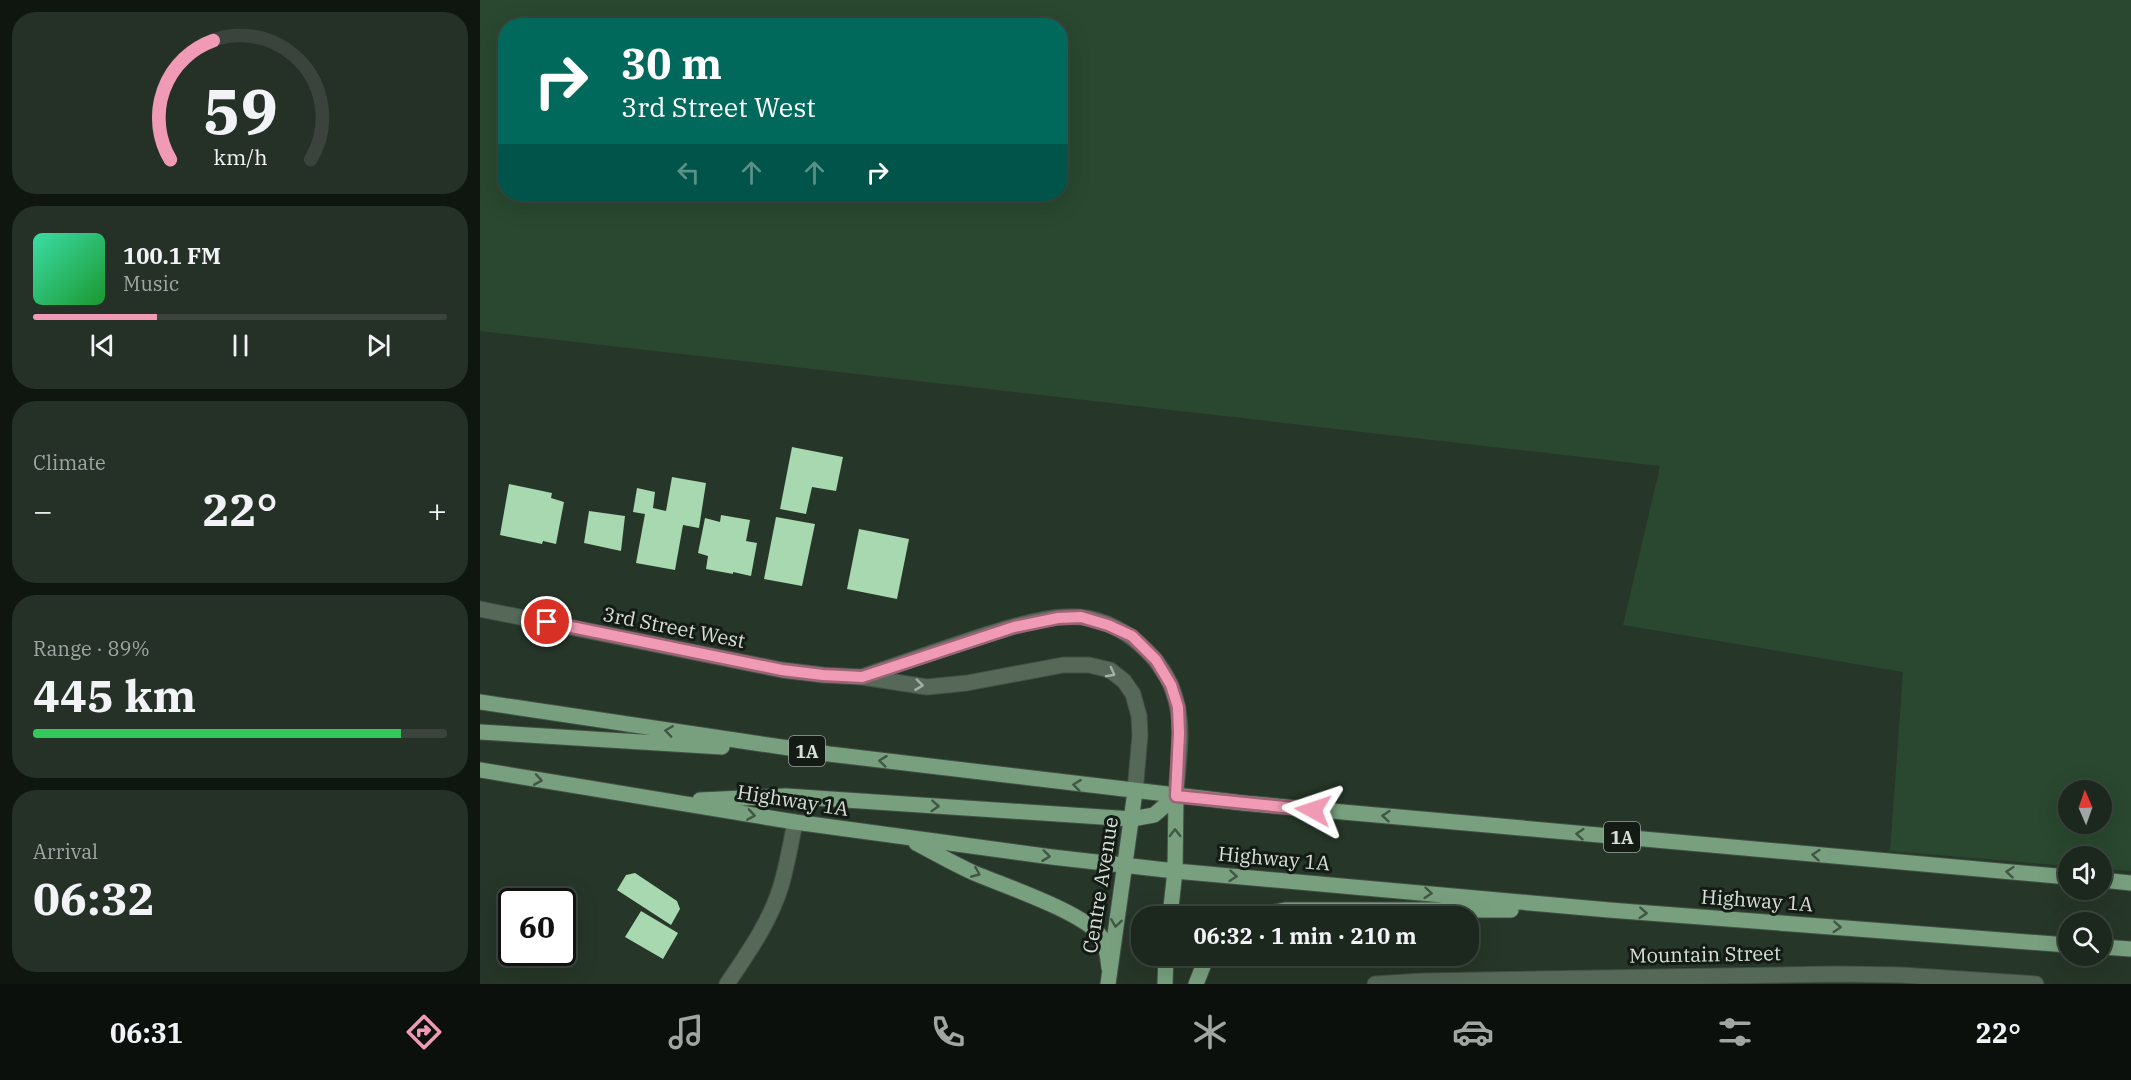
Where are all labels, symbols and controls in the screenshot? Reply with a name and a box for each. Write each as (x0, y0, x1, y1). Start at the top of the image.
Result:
text: 30 m (621, 36, 722, 91)
icon: right (522, 42, 600, 120)
text: 59 (203, 70, 277, 151)
text: 3rd Street West (621, 89, 816, 124)
text: km/h (213, 144, 267, 172)
icon: left (672, 156, 705, 189)
icon: ahead (735, 156, 768, 189)
icon: ahead (798, 156, 831, 189)
icon: right (861, 156, 894, 189)
text: 100.1 FM (123, 241, 221, 270)
text: Music (123, 270, 179, 297)
icon: previous (86, 329, 119, 362)
icon: pause (224, 329, 257, 362)
icon: next (362, 329, 395, 362)
text: Climate (33, 449, 106, 476)
text: 22° (202, 480, 278, 538)
text: − (33, 489, 53, 532)
text: + (427, 489, 447, 532)
pin (521, 596, 572, 647)
street label: 3rd Street West (601, 600, 747, 654)
icon: arrive (530, 605, 563, 638)
text: Range · 89% (33, 635, 150, 662)
text: 445 km (33, 666, 196, 724)
one-way arrow (1105, 666, 1115, 677)
one-way arrow (915, 678, 924, 691)
one-way arrow (665, 725, 674, 737)
road number: 1A (789, 736, 825, 766)
one-way arrow (879, 755, 888, 768)
one-way arrow (532, 773, 542, 786)
street label: Highway 1A (735, 778, 851, 822)
position arrow (1281, 778, 1345, 842)
one-way arrow (1072, 779, 1081, 792)
north arrow (2058, 780, 2112, 834)
map controls (2058, 780, 2112, 966)
one-way arrow (930, 799, 939, 812)
one-way arrow (745, 808, 755, 821)
one-way arrow (1381, 810, 1390, 823)
street label: Centre Avenue (1076, 815, 1124, 955)
road number: 1A (1604, 822, 1640, 852)
one-way arrow (1575, 828, 1585, 841)
one-way arrow (1169, 829, 1181, 838)
text: Arrival (33, 838, 98, 865)
street label: Highway 1A (1217, 840, 1331, 876)
button: sound (2058, 846, 2112, 900)
one-way arrow (1811, 849, 1821, 862)
one-way arrow (1042, 850, 1051, 862)
one-way arrow (970, 866, 981, 878)
one-way arrow (2006, 866, 2015, 879)
text: 06:32 (33, 869, 155, 927)
one-way arrow (1229, 869, 1238, 882)
street label: Highway 1A (1700, 883, 1814, 917)
one-way arrow (1423, 887, 1432, 900)
speed limit sign: 60 (498, 888, 576, 966)
one-way arrow (1638, 906, 1647, 919)
button: search (2058, 912, 2112, 966)
one-way arrow (1110, 917, 1123, 927)
text: 06:32 · 1 min · 210 m (1193, 921, 1417, 950)
one-way arrow (1833, 921, 1842, 934)
street label: Mountain Street (1629, 939, 1781, 969)
icon: directions (403, 1011, 445, 1053)
icon: music (665, 1011, 707, 1053)
icon: phone (927, 1011, 969, 1053)
icon: climate (1189, 1011, 1231, 1053)
icon: car (1452, 1011, 1494, 1053)
icon: filters (1714, 1011, 1756, 1053)
text: 06:31 (110, 1015, 183, 1050)
text: 22° (1976, 1015, 2021, 1050)

